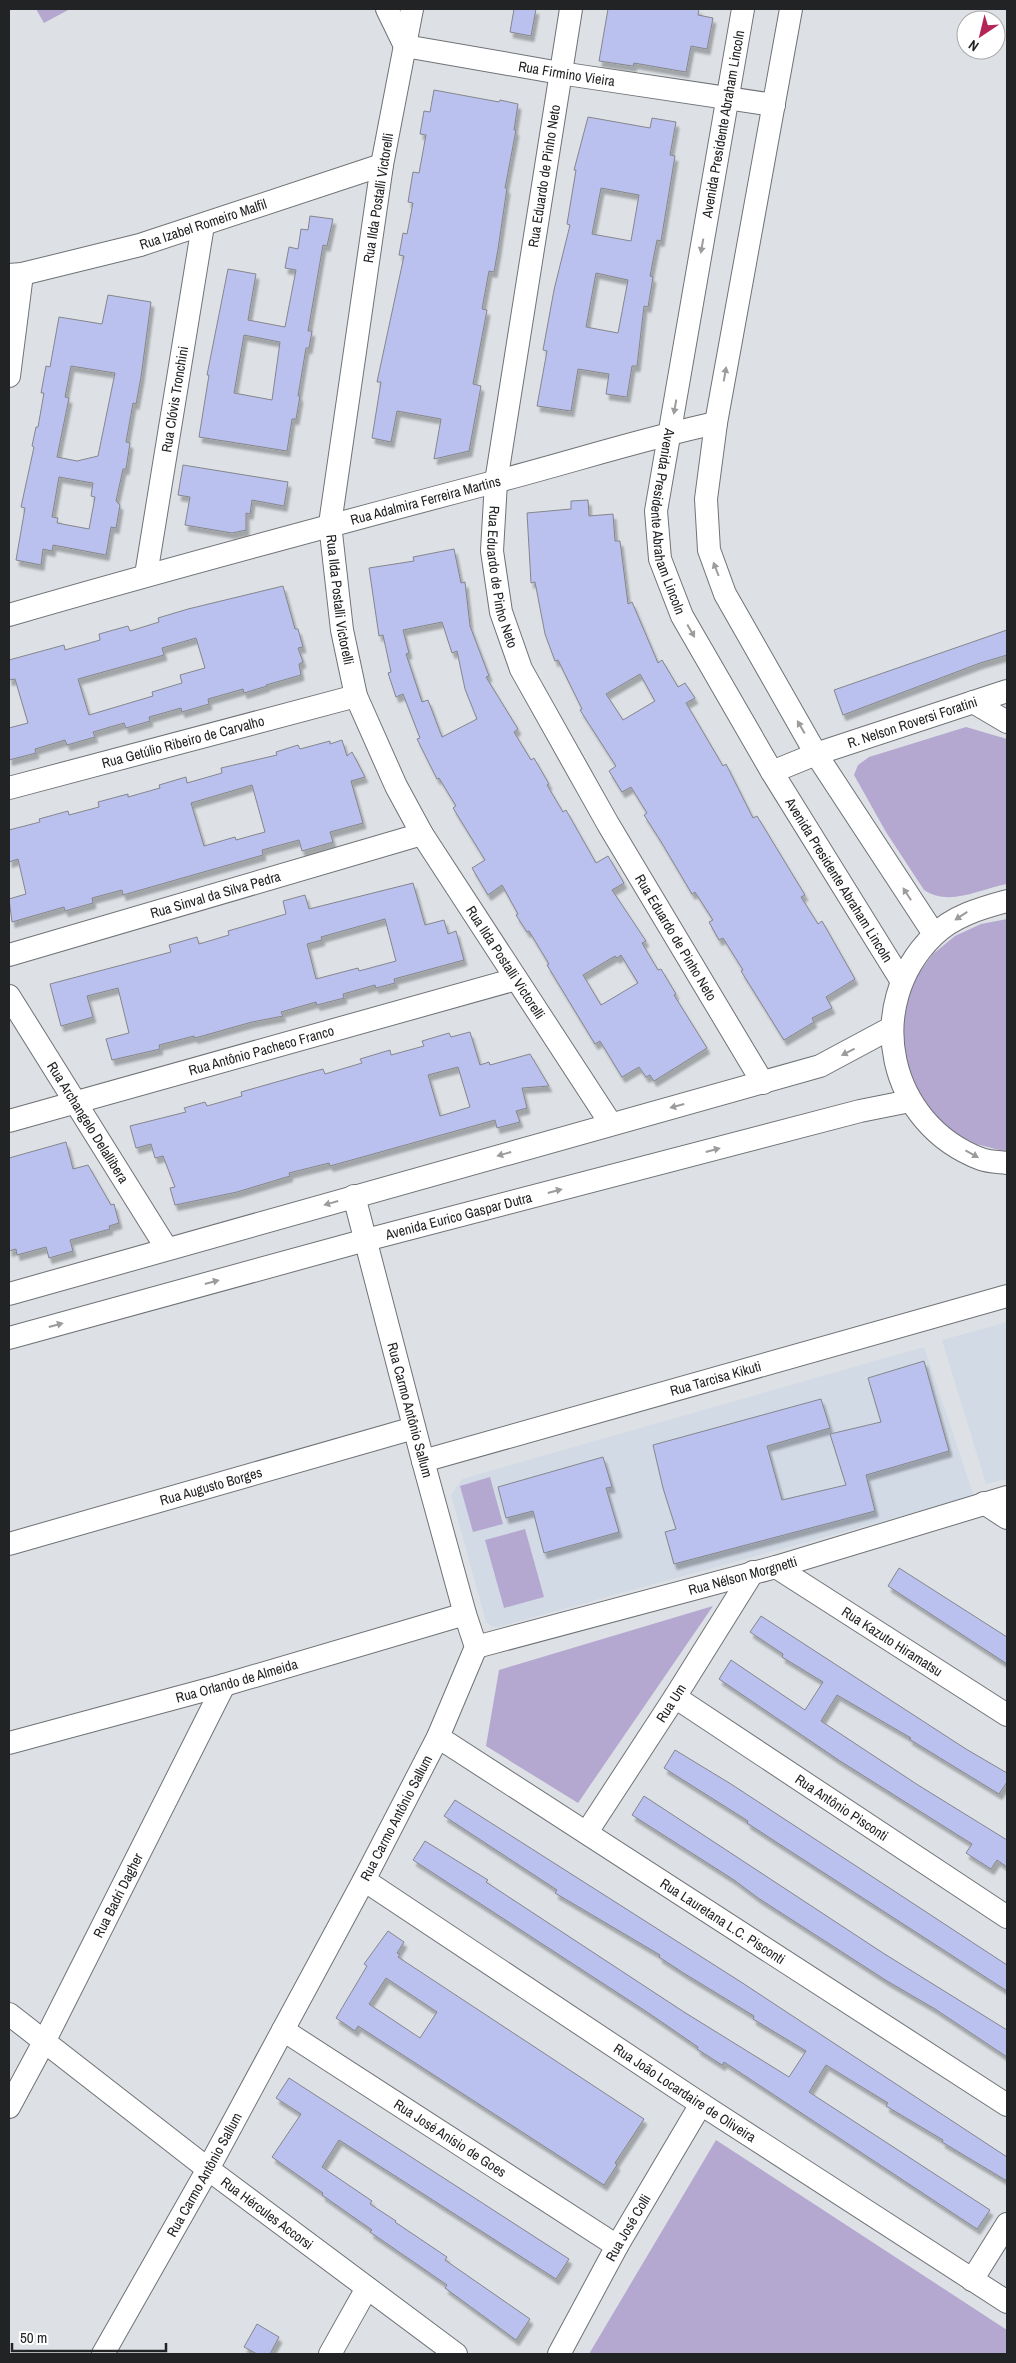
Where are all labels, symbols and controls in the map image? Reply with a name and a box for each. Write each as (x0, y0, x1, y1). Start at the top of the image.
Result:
north arrow (956, 10, 1006, 60)
street label: Avenida Presidente Abraham Lincoln (697, 29, 748, 220)
text: N (965, 36, 982, 55)
street label: Rua Firmino Vieira (517, 57, 617, 90)
street label: Rua Eduardo de Pinho Neto (524, 103, 564, 249)
street label: Rua Ilda Postalli Victorelli (359, 132, 397, 264)
street label: Rua Izabel Romeiro Malfil (137, 195, 269, 254)
one-way arrow (698, 239, 706, 255)
street label: Rua Clóvis Tronchini (157, 345, 192, 454)
one-way arrow (722, 366, 730, 382)
one-way arrow (670, 399, 678, 415)
street label: Avenida Presidente Abraham Lincoln (647, 426, 689, 617)
street label: Rua Adalmira Ferreira Martins (348, 472, 503, 529)
street label: Rua Eduardo de Pinho Neto (483, 505, 522, 650)
street label: Rua Ilda Postalli Victorelli (322, 534, 358, 667)
one-way arrow (712, 561, 720, 576)
one-way arrow (687, 623, 695, 638)
street label: R. Nelson Roversi Foratini (845, 692, 980, 752)
street label: Rua Getúlio Ribeiro de Carvalho (100, 712, 266, 772)
one-way arrow (796, 721, 805, 734)
street label: Avenida Presidente Abraham Lincoln (781, 794, 897, 966)
street label: Rua Sinval da Silva Pedra (148, 867, 283, 922)
street label: Rua Eduardo de Pinho Neto (631, 871, 721, 1004)
one-way arrow (903, 887, 912, 900)
street label: Rua Ilda Postalli Victorelli (462, 902, 549, 1022)
one-way arrow (955, 911, 968, 921)
street label: Rua Antônio Pacheco Franco (187, 1021, 336, 1079)
one-way arrow (841, 1047, 856, 1056)
street label: Rua Archangelo Delallibera (43, 1058, 133, 1187)
one-way arrow (670, 1102, 685, 1110)
one-way arrow (705, 1145, 720, 1153)
one-way arrow (965, 1150, 980, 1158)
one-way arrow (496, 1151, 511, 1159)
one-way arrow (548, 1186, 563, 1194)
street label: Avenida Eurico Gaspar Dutra (383, 1188, 534, 1244)
one-way arrow (323, 1199, 338, 1207)
one-way arrow (205, 1278, 220, 1286)
one-way arrow (48, 1321, 63, 1329)
street label: Rua Carmo Antônio Sallum (383, 1340, 437, 1480)
street label: Rua Tarcisa Kikuti (668, 1357, 763, 1400)
street label: Rua Augusto Borges (158, 1463, 264, 1509)
street label: Rua Nélson Morgnetti (686, 1552, 799, 1599)
street label: Rua Kazuto Hiramatsu (838, 1602, 946, 1680)
street label: Rua Orlando de Almeida (174, 1655, 300, 1707)
street label: Rua Um (652, 1680, 690, 1726)
street label: Rua Carmo Antônio Sallum (356, 1752, 436, 1884)
street label: Rua Antônio Pisconti (792, 1770, 892, 1845)
street label: Rua Badri Dagher (89, 1850, 147, 1941)
street label: Rua Lauretana L.C. Pisconti (657, 1874, 788, 1968)
street label: Rua João Locardaire de Oliveira (610, 2039, 760, 2147)
street label: Rua José Anísio de Goes (390, 2095, 510, 2181)
street label: Rua Carmo Antônio Sallum (162, 2109, 246, 2240)
street label: Rua Hércules Accorsi (217, 2173, 317, 2253)
street label: Rua José Colli (602, 2191, 655, 2264)
scale bar (12, 2320, 166, 2352)
text: 50 m (20, 2327, 47, 2348)

